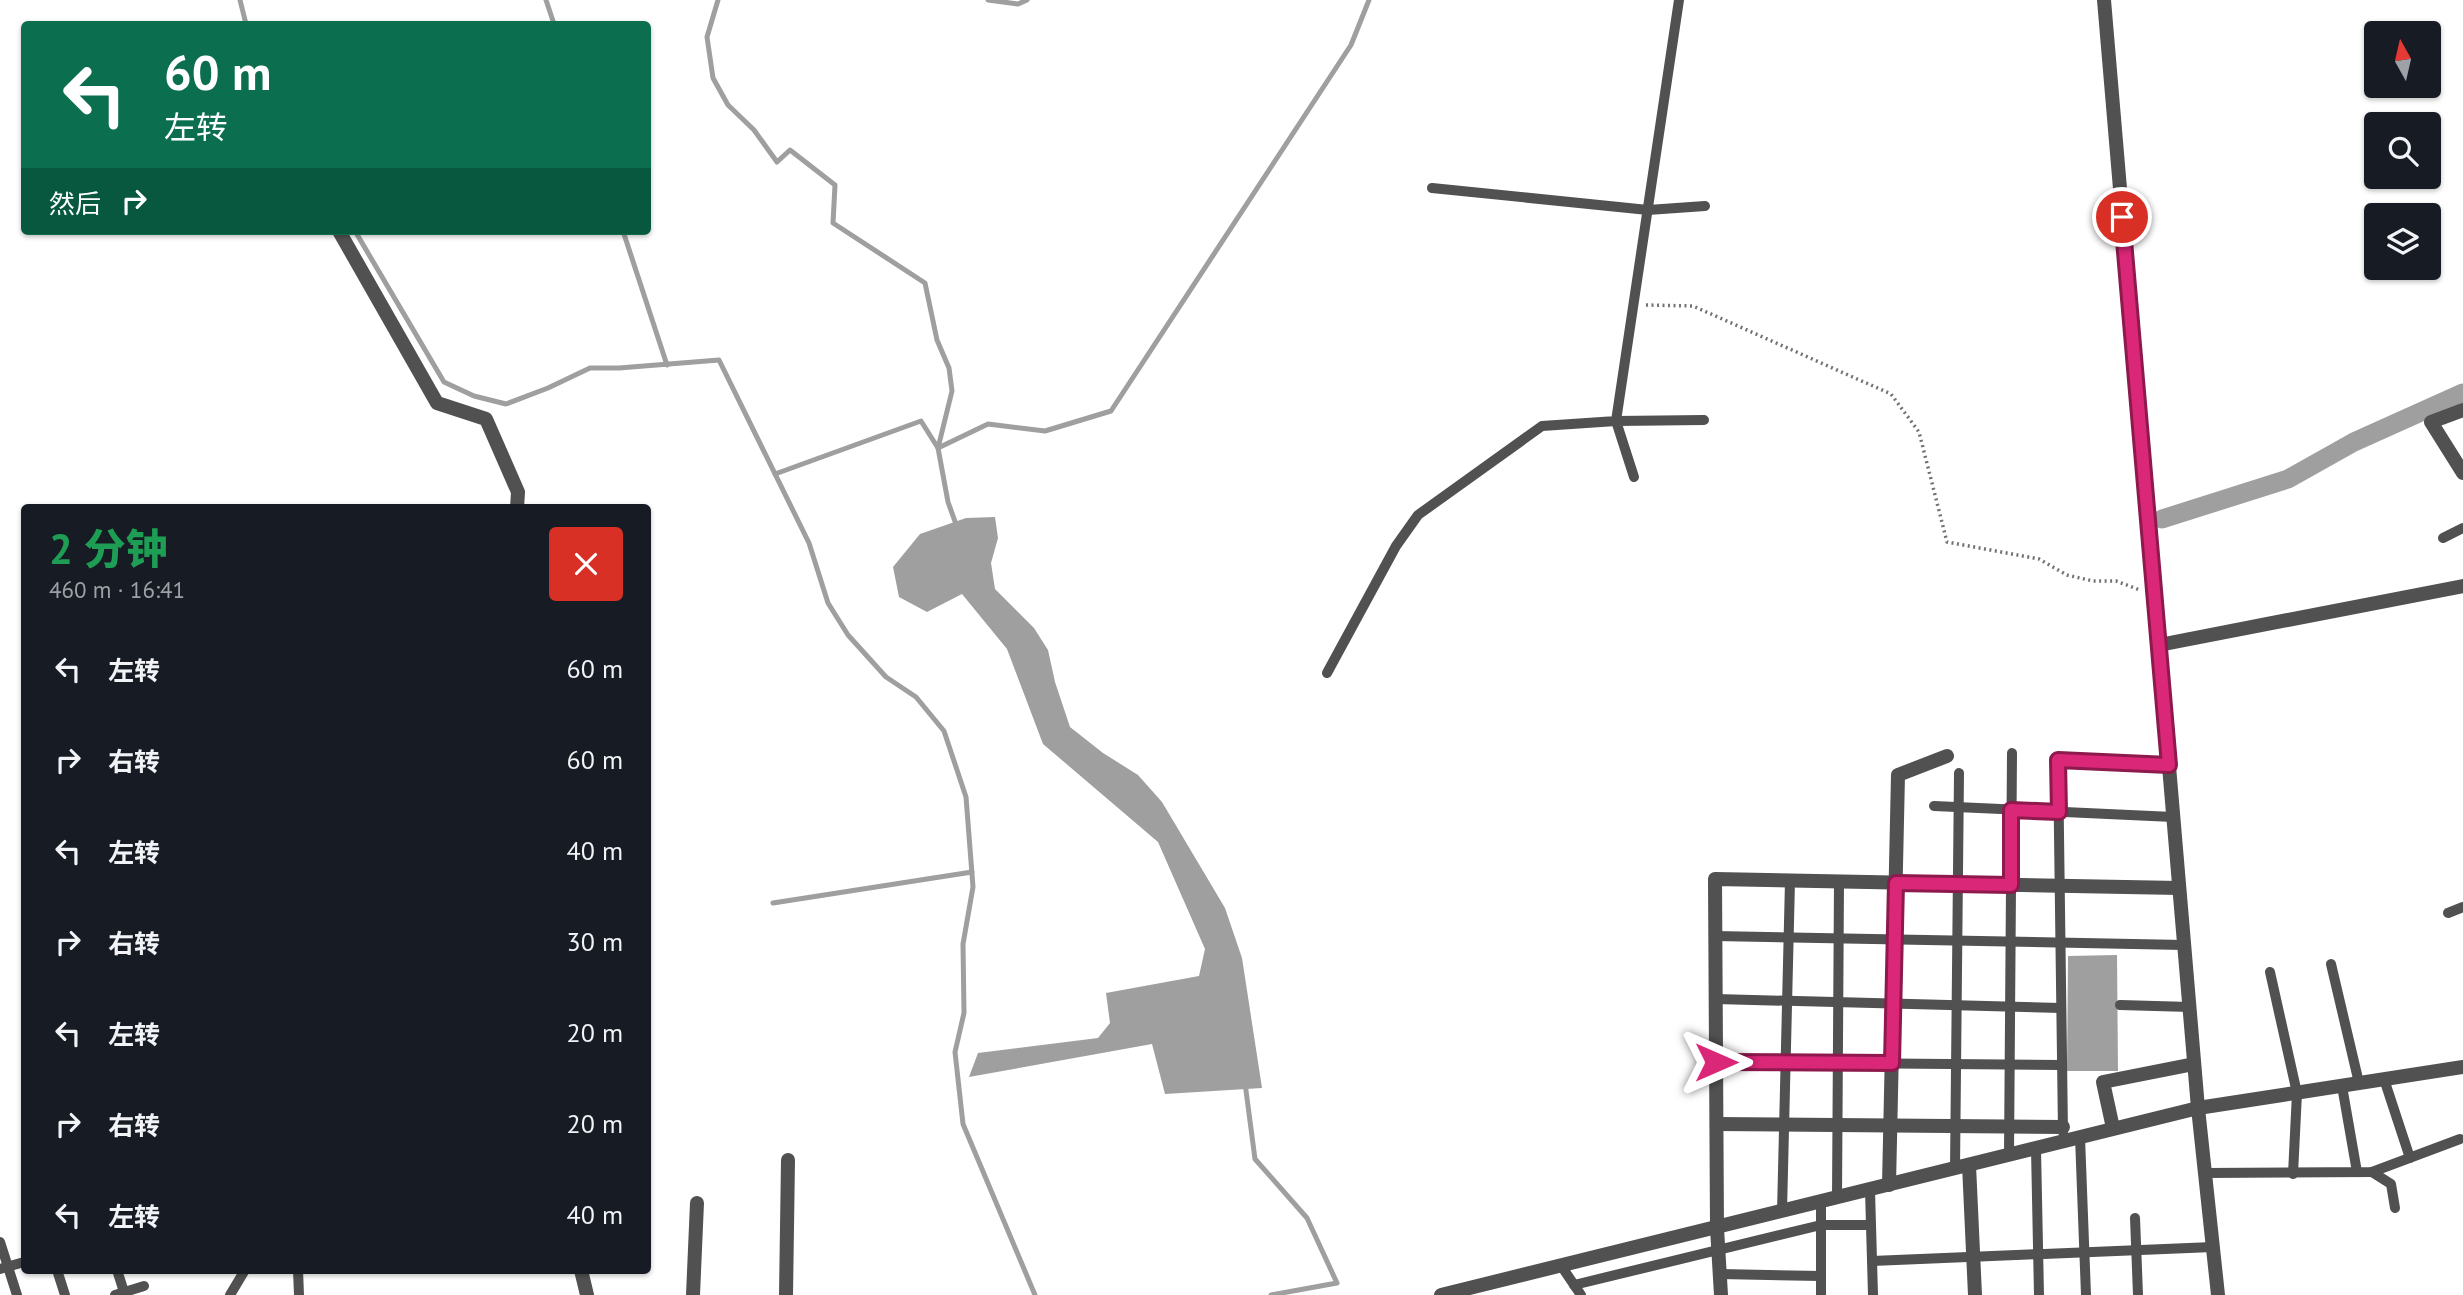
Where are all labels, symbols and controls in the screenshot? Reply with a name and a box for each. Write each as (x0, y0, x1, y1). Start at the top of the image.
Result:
north arrow (2364, 21, 2441, 98)
map controls (2364, 21, 2441, 280)
text: 60 m (164, 40, 271, 104)
icon: left (49, 49, 140, 140)
text: 左转 (164, 106, 228, 148)
button: search (2364, 112, 2441, 189)
icon: right (115, 182, 153, 220)
text: 然后 (49, 187, 101, 220)
pin (2092, 187, 2152, 247)
icon: arrive (2103, 198, 2141, 236)
button: layers (2364, 203, 2441, 280)
text: 2 分钟 (49, 521, 167, 576)
button: close (549, 527, 623, 601)
text: 460 m · 16:41 (49, 575, 185, 604)
icon: left (49, 650, 87, 688)
text: 60 m (567, 652, 623, 685)
text: 左转 (108, 654, 160, 687)
icon: right (49, 741, 87, 779)
text: 60 m (567, 743, 623, 776)
text: 右转 (108, 745, 160, 778)
icon: left (49, 832, 87, 870)
text: 40 m (567, 834, 623, 867)
text: 左转 (108, 836, 160, 869)
icon: right (49, 923, 87, 961)
text: 30 m (567, 925, 623, 958)
text: 右转 (108, 927, 160, 960)
icon: left (49, 1014, 87, 1052)
text: 20 m (567, 1016, 623, 1049)
text: 左转 (108, 1018, 160, 1051)
position arrow (1679, 1025, 1753, 1099)
icon: right (49, 1105, 87, 1143)
text: 20 m (567, 1107, 623, 1140)
text: 右转 (108, 1109, 160, 1142)
icon: left (49, 1196, 87, 1234)
text: 40 m (567, 1198, 623, 1231)
text: 左转 (108, 1200, 160, 1233)

